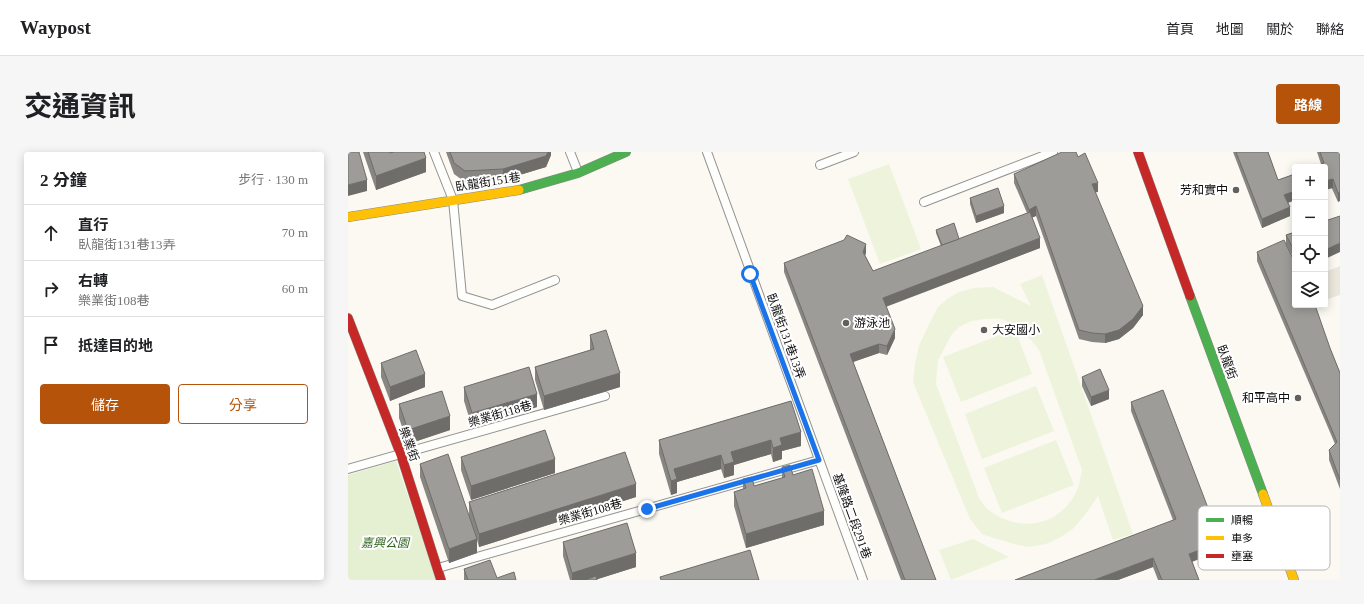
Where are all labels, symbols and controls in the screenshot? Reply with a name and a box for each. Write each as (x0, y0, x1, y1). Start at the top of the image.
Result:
text: Waypost (20, 17, 91, 38)
text: 首頁 (1166, 22, 1194, 37)
text: 地圖 (1216, 22, 1244, 37)
text: 關於 (1266, 22, 1294, 37)
text: 聯絡 (1316, 22, 1344, 37)
button: 路線 (1276, 84, 1340, 124)
text: 交通資訊 (24, 91, 136, 122)
map controls (1292, 164, 1328, 308)
button: + (1292, 164, 1328, 200)
street label: 臥龍街151巷 (454, 170, 522, 194)
text: 2 分鐘 (40, 171, 87, 190)
text: 步行 · 130 m (238, 172, 308, 187)
place label: 芳和實中 (1180, 183, 1228, 197)
marker: 芳和實中 (1231, 185, 1241, 195)
button: − (1292, 200, 1328, 236)
text: 直行 (78, 217, 108, 233)
icon: ahead (40, 222, 62, 244)
text: 70 m (282, 225, 308, 240)
button: locate (1292, 236, 1328, 272)
text: 臥龍街131巷13弄 (78, 237, 176, 252)
route start (741, 265, 759, 283)
button: layers (1292, 272, 1328, 308)
text: 右轉 (78, 273, 108, 289)
icon: right (40, 278, 62, 300)
text: 60 m (282, 281, 308, 296)
street label: 臥龍街131巷13弄 (764, 291, 808, 381)
text: 樂業街108巷 (78, 293, 150, 308)
place label: 游泳池 (854, 316, 890, 330)
marker: 游泳池 (841, 318, 851, 328)
place label: 大安國小 (992, 323, 1040, 337)
marker: 大安國小 (979, 325, 989, 335)
icon: arrive (40, 334, 62, 356)
text: 抵達目的地 (78, 338, 153, 354)
street label: 臥龍街 (1214, 343, 1240, 381)
button: 儲存 (40, 384, 170, 424)
button: 分享 (178, 384, 308, 424)
place label: 和平高中 (1242, 391, 1290, 405)
marker: 和平高中 (1293, 393, 1303, 403)
street label: 樂業街118巷 (467, 398, 533, 430)
street label: 樂業街 (396, 425, 422, 463)
street label: 基隆路二段291巷 (830, 471, 874, 561)
street label: 樂業街108巷 (556, 496, 624, 528)
route end (638, 500, 656, 518)
legend (1198, 506, 1330, 570)
text: 順暢 (1231, 514, 1253, 526)
text: 車多 (1231, 532, 1253, 544)
park label: 嘉興公園 (361, 536, 411, 550)
text: 壅塞 (1231, 550, 1253, 562)

